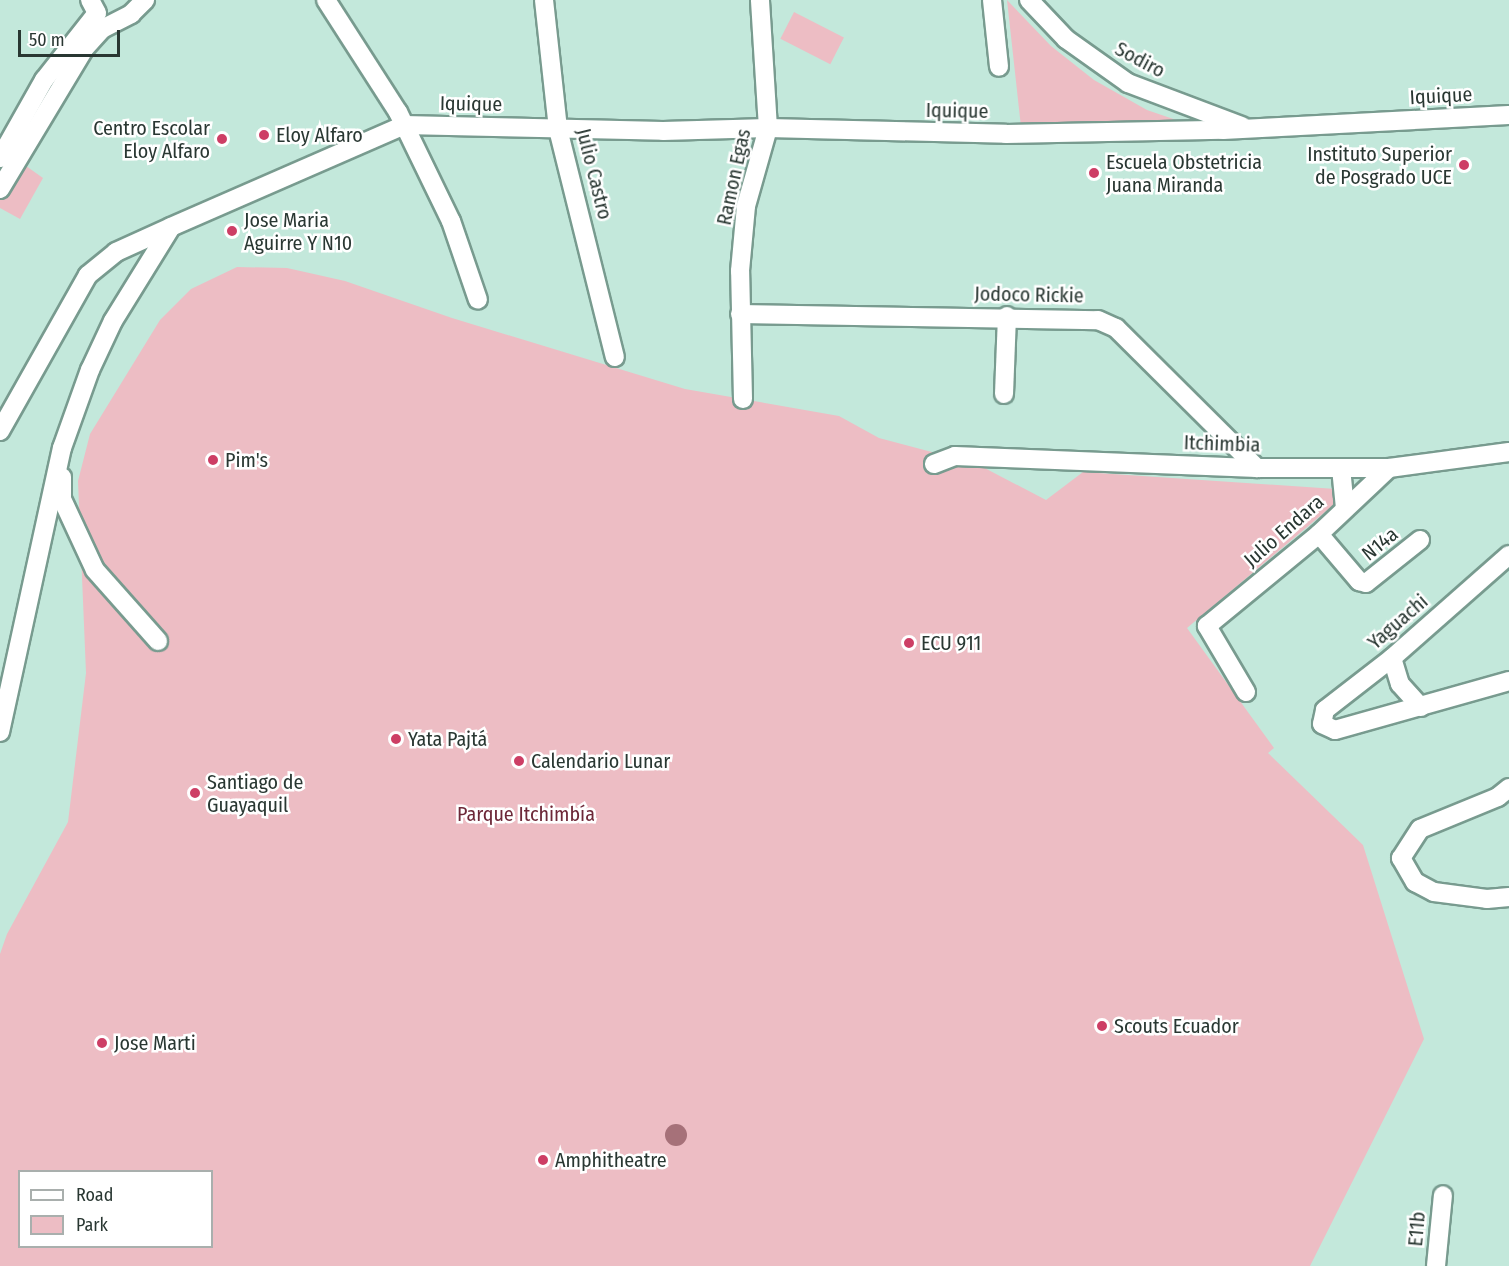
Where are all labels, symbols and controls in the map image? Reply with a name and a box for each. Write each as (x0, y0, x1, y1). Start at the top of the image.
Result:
scale bar (21, 18, 123, 56)
text: 50 m (29, 29, 65, 51)
street label: Sodiro (1111, 37, 1169, 83)
street label: Iquique (1409, 82, 1473, 110)
street label: Iquique (440, 91, 502, 117)
street label: Iquique (926, 98, 988, 124)
place label: Centro Escolar Eloy Alfaro (93, 116, 210, 163)
place label: Eloy Alfaro (276, 123, 363, 147)
street label: Julio Castro (571, 126, 617, 222)
street label: Ramon Egas (712, 127, 756, 227)
marker: Eloy Alfaro (257, 128, 271, 142)
marker: Centro Escolar Eloy Alfaro (215, 132, 229, 146)
place label: Instituto Superior de Posgrado UCE (1307, 142, 1452, 189)
place label: Escuela Obstetricia Juana Miranda (1106, 150, 1262, 197)
marker: Instituto Superior de Posgrado UCE (1457, 158, 1471, 172)
marker: Escuela Obstetricia Juana Miranda (1087, 166, 1101, 180)
place label: Jose Maria Aguirre Y N10 (244, 208, 352, 255)
marker: Jose Maria Aguirre Y N10 (225, 224, 239, 238)
street label: Jodoco Rickie (974, 282, 1084, 308)
street label: Itchimbia (1183, 431, 1261, 457)
place label: Pim's (225, 448, 268, 472)
marker: Pim's (206, 453, 220, 467)
street label: Julio Endara (1239, 490, 1329, 572)
street label: N14a (1357, 522, 1403, 566)
street label: Yaguachi (1363, 589, 1433, 655)
place label: ECU 911 (921, 631, 981, 655)
marker: ECU 911 (902, 636, 916, 650)
place label: Yata Pajtá (408, 727, 487, 751)
marker: Yata Pajtá (389, 732, 403, 746)
place label: Calendario Lunar (531, 749, 670, 773)
marker: Calendario Lunar (512, 754, 526, 768)
place label: Santiago de Guayaquil (207, 770, 303, 817)
marker: Santiago de Guayaquil (188, 786, 202, 800)
park label: Parque Itchimbía (457, 802, 595, 826)
place label: Scouts Ecuador (1114, 1014, 1239, 1038)
marker: Scouts Ecuador (1095, 1019, 1109, 1033)
place label: Jose Marti (114, 1031, 196, 1055)
marker: Jose Marti (95, 1036, 109, 1050)
place label: Amphitheatre (555, 1148, 667, 1172)
marker: Amphitheatre (536, 1153, 550, 1167)
legend (18, 1170, 213, 1248)
text: Road (76, 1184, 113, 1206)
street label: E11b (1404, 1211, 1430, 1247)
text: Park (76, 1214, 108, 1236)

